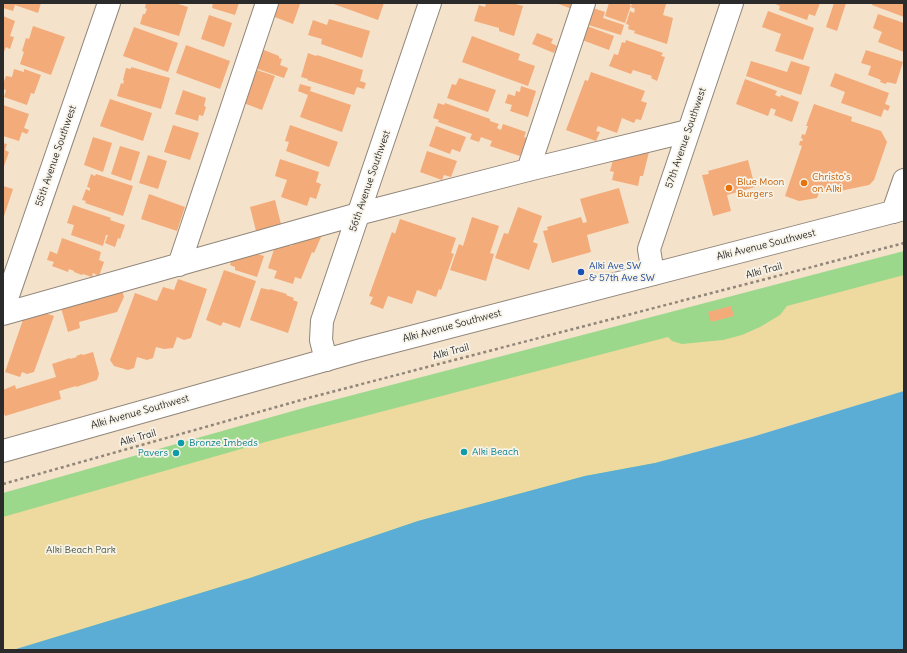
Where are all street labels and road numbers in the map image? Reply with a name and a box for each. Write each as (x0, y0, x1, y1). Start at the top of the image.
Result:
street label: 57th Avenue Southwest (663, 86, 709, 190)
street label: 55th Avenue Southwest (33, 104, 79, 208)
street label: 56th Avenue Southwest (347, 129, 393, 233)
street label: Alki Avenue Southwest (715, 227, 817, 263)
street label: Alki Trail (745, 260, 783, 282)
street label: Alki Avenue Southwest (401, 307, 503, 345)
street label: Alki Trail (432, 341, 470, 363)
street label: Alki Avenue Southwest (90, 392, 190, 432)
street label: Alki Trail (119, 427, 157, 449)

